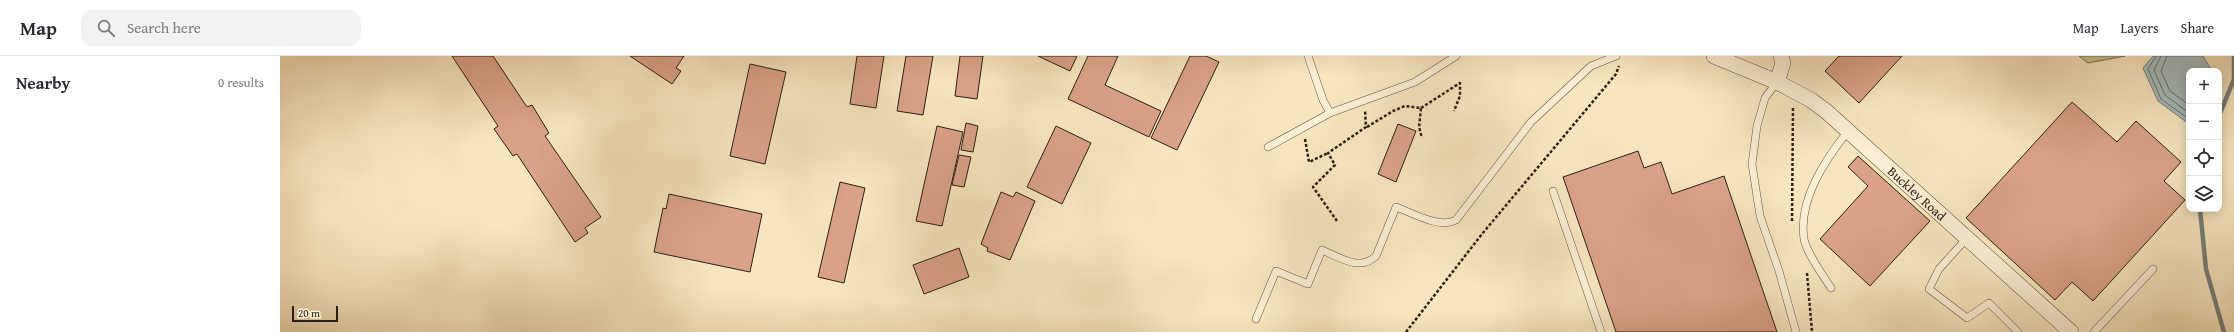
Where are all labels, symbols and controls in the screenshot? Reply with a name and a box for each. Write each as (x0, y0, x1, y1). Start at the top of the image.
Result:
search box (81, 10, 361, 46)
text: Map (20, 14, 57, 42)
icon: search (95, 17, 117, 39)
text: Search here (127, 17, 201, 38)
text: Map (2073, 18, 2099, 38)
text: Layers (2121, 18, 2159, 38)
text: Share (2181, 18, 2214, 38)
map controls (2186, 68, 2222, 212)
button: + (2186, 68, 2222, 104)
text: Nearby (16, 70, 70, 95)
text: 0 results (218, 73, 264, 92)
button: − (2186, 104, 2222, 140)
button: locate (2186, 140, 2222, 176)
street label: Buckley Road (1883, 162, 1950, 225)
button: layers (2186, 176, 2222, 212)
scale bar (292, 304, 338, 323)
text: 20 m (298, 305, 320, 321)

